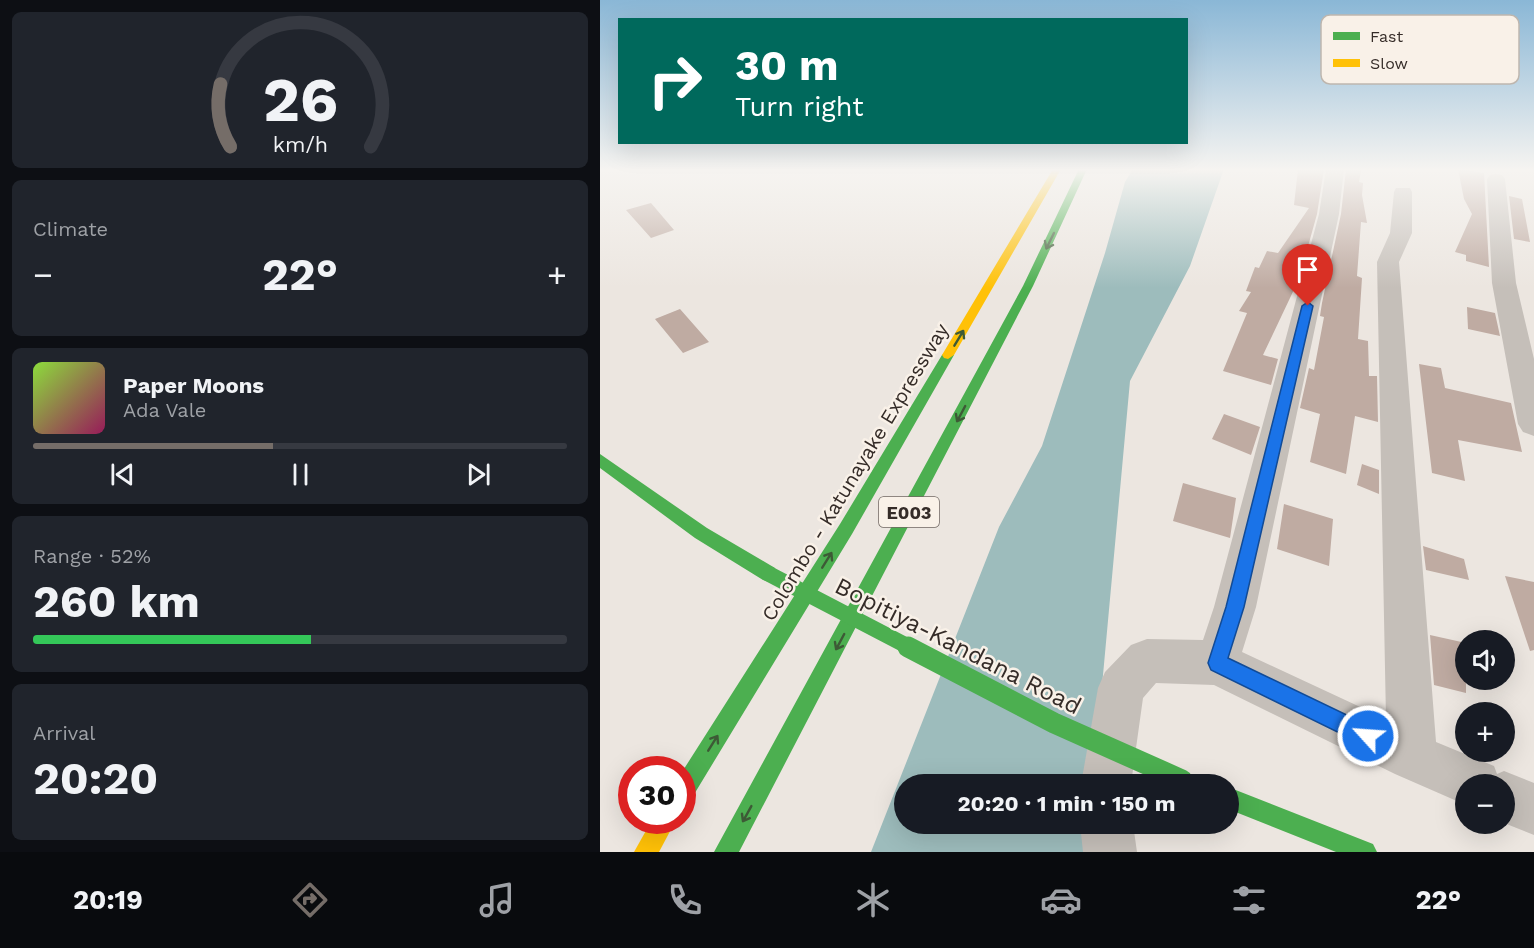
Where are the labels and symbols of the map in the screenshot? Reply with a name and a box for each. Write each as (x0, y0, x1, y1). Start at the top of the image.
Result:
legend (1321, 15, 1519, 84)
text: Fast (1370, 27, 1403, 46)
text: Slow (1370, 54, 1408, 73)
one-way arrow (1043, 231, 1055, 249)
pin (1282, 244, 1333, 306)
street label: Colombo - Katunayake Expressway (756, 318, 954, 625)
one-way arrow (953, 330, 965, 347)
one-way arrow (955, 405, 966, 423)
road number: E003 (879, 497, 939, 527)
one-way arrow (821, 551, 834, 568)
street label: Bopitiya-Kandana Road (830, 572, 1086, 720)
one-way arrow (834, 633, 846, 650)
position arrow (1336, 704, 1400, 768)
one-way arrow (708, 735, 720, 752)
speed limit sign: 30 (618, 756, 696, 834)
one-way arrow (741, 805, 753, 822)

